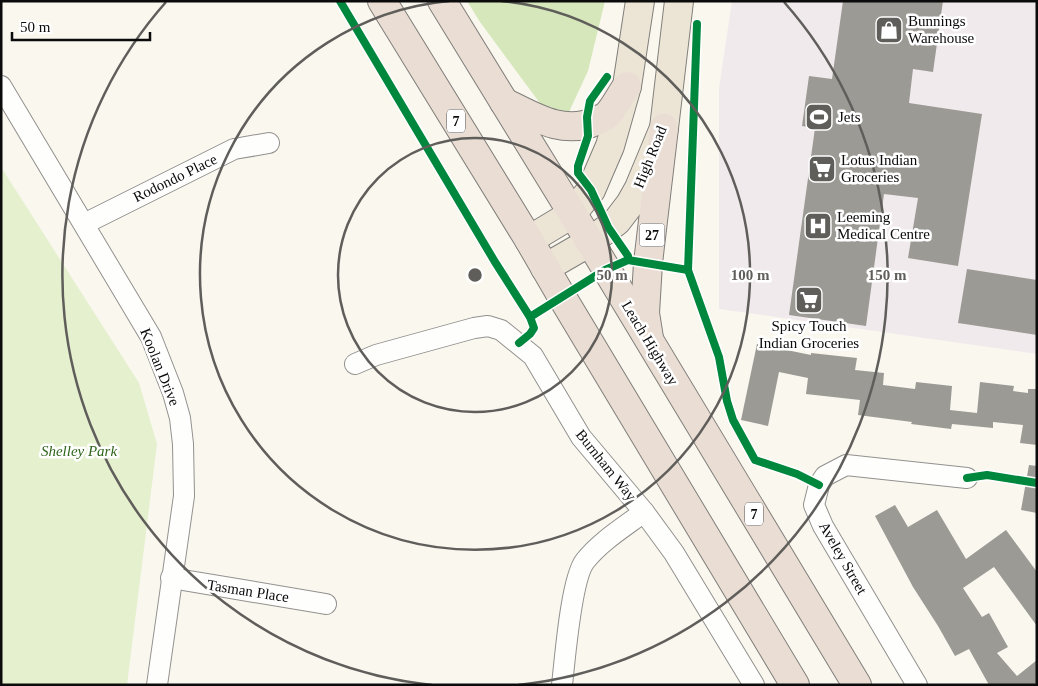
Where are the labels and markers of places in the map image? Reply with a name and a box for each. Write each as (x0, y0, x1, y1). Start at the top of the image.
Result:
place label: Bunnings Warehouse (908, 13, 975, 46)
shop icon: Bunnings Warehouse (874, 15, 904, 45)
sports icon: Jets (804, 102, 834, 132)
place label: Jets (838, 109, 861, 125)
place label: Lotus Indian Groceries (841, 152, 918, 185)
supermarket icon: Lotus Indian Groceries (807, 154, 837, 184)
place label: Leeming Medical Centre (837, 209, 930, 242)
hospital icon: Leeming Medical Centre (803, 211, 833, 241)
centre of rings (466, 266, 484, 284)
supermarket icon: Spicy Touch Indian Groceries (794, 285, 824, 315)
place label: Spicy Touch Indian Groceries (759, 318, 859, 351)

